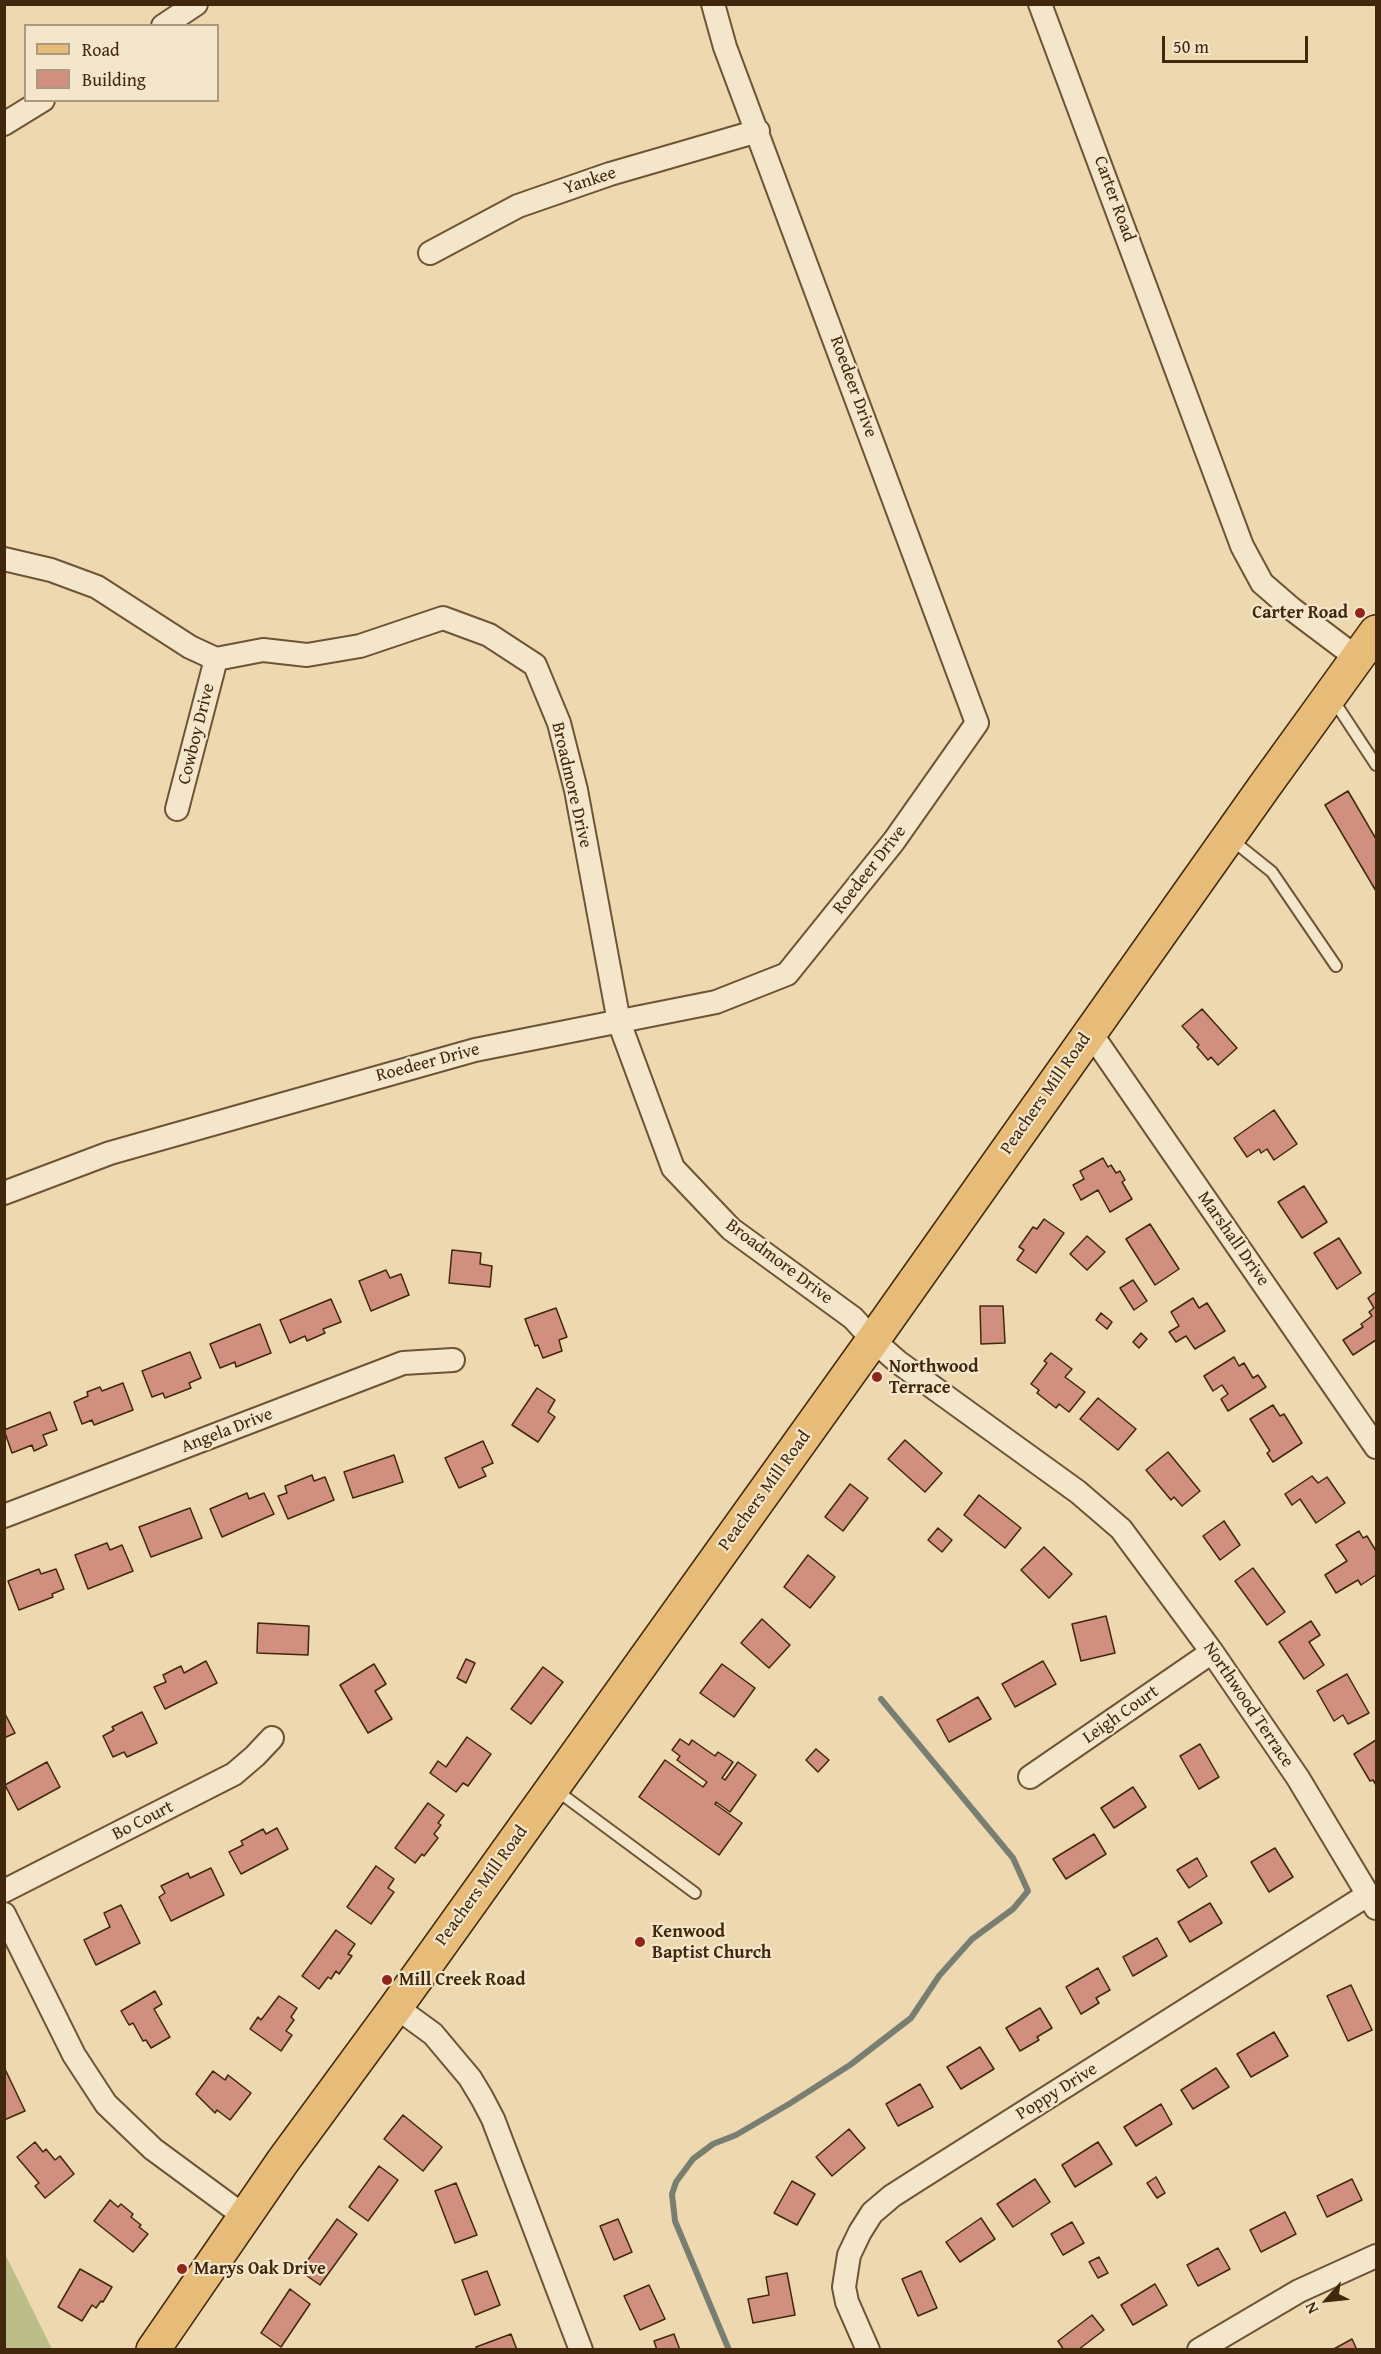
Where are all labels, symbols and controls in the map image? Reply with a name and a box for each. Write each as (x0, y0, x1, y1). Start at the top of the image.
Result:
legend (24, 24, 219, 102)
scale bar (1165, 24, 1310, 62)
text: 50 m (1173, 33, 1209, 60)
text: Road (82, 36, 120, 63)
text: Building (82, 66, 146, 93)
street label: Carter Road (1089, 153, 1139, 245)
street label: Yankee (561, 162, 619, 200)
street label: Roedeer Drive (825, 333, 881, 441)
place label: Carter Road (1252, 602, 1348, 624)
marker: Carter Road (1353, 606, 1367, 620)
street label: Cowboy Drive (174, 681, 220, 787)
street label: Broadmore Drive (546, 720, 596, 850)
street label: Roedeer Drive (829, 821, 911, 919)
street label: Peachers Mill Road (996, 1029, 1096, 1159)
street label: Roedeer Drive (374, 1039, 482, 1087)
street label: Marshall Drive (1192, 1187, 1274, 1291)
street label: Broadmore Drive (721, 1215, 837, 1309)
place label: Northwood Terrace (889, 1356, 979, 1398)
marker: Northwood Terrace (870, 1370, 884, 1384)
street label: Angela Drive (178, 1404, 276, 1458)
street label: Peachers Mill Road (714, 1427, 816, 1555)
street label: Northwood Terrace (1198, 1638, 1298, 1772)
street label: Leigh Court (1079, 1681, 1163, 1749)
street label: Bo Court (109, 1796, 177, 1846)
street label: Peachers Mill Road (431, 1822, 533, 1950)
place label: Kenwood Baptist Church (652, 1921, 771, 1964)
marker: Kenwood Baptist Church (633, 1935, 647, 1949)
place label: Mill Creek Road (399, 1969, 526, 1991)
marker: Mill Creek Road (380, 1973, 394, 1987)
street label: Poppy Drive (1012, 2059, 1102, 2125)
place label: Marys Oak Drive (194, 2258, 326, 2280)
marker: Marys Oak Drive (175, 2262, 189, 2276)
north arrow (1297, 2270, 1357, 2330)
text: N (1298, 2298, 1324, 2318)

